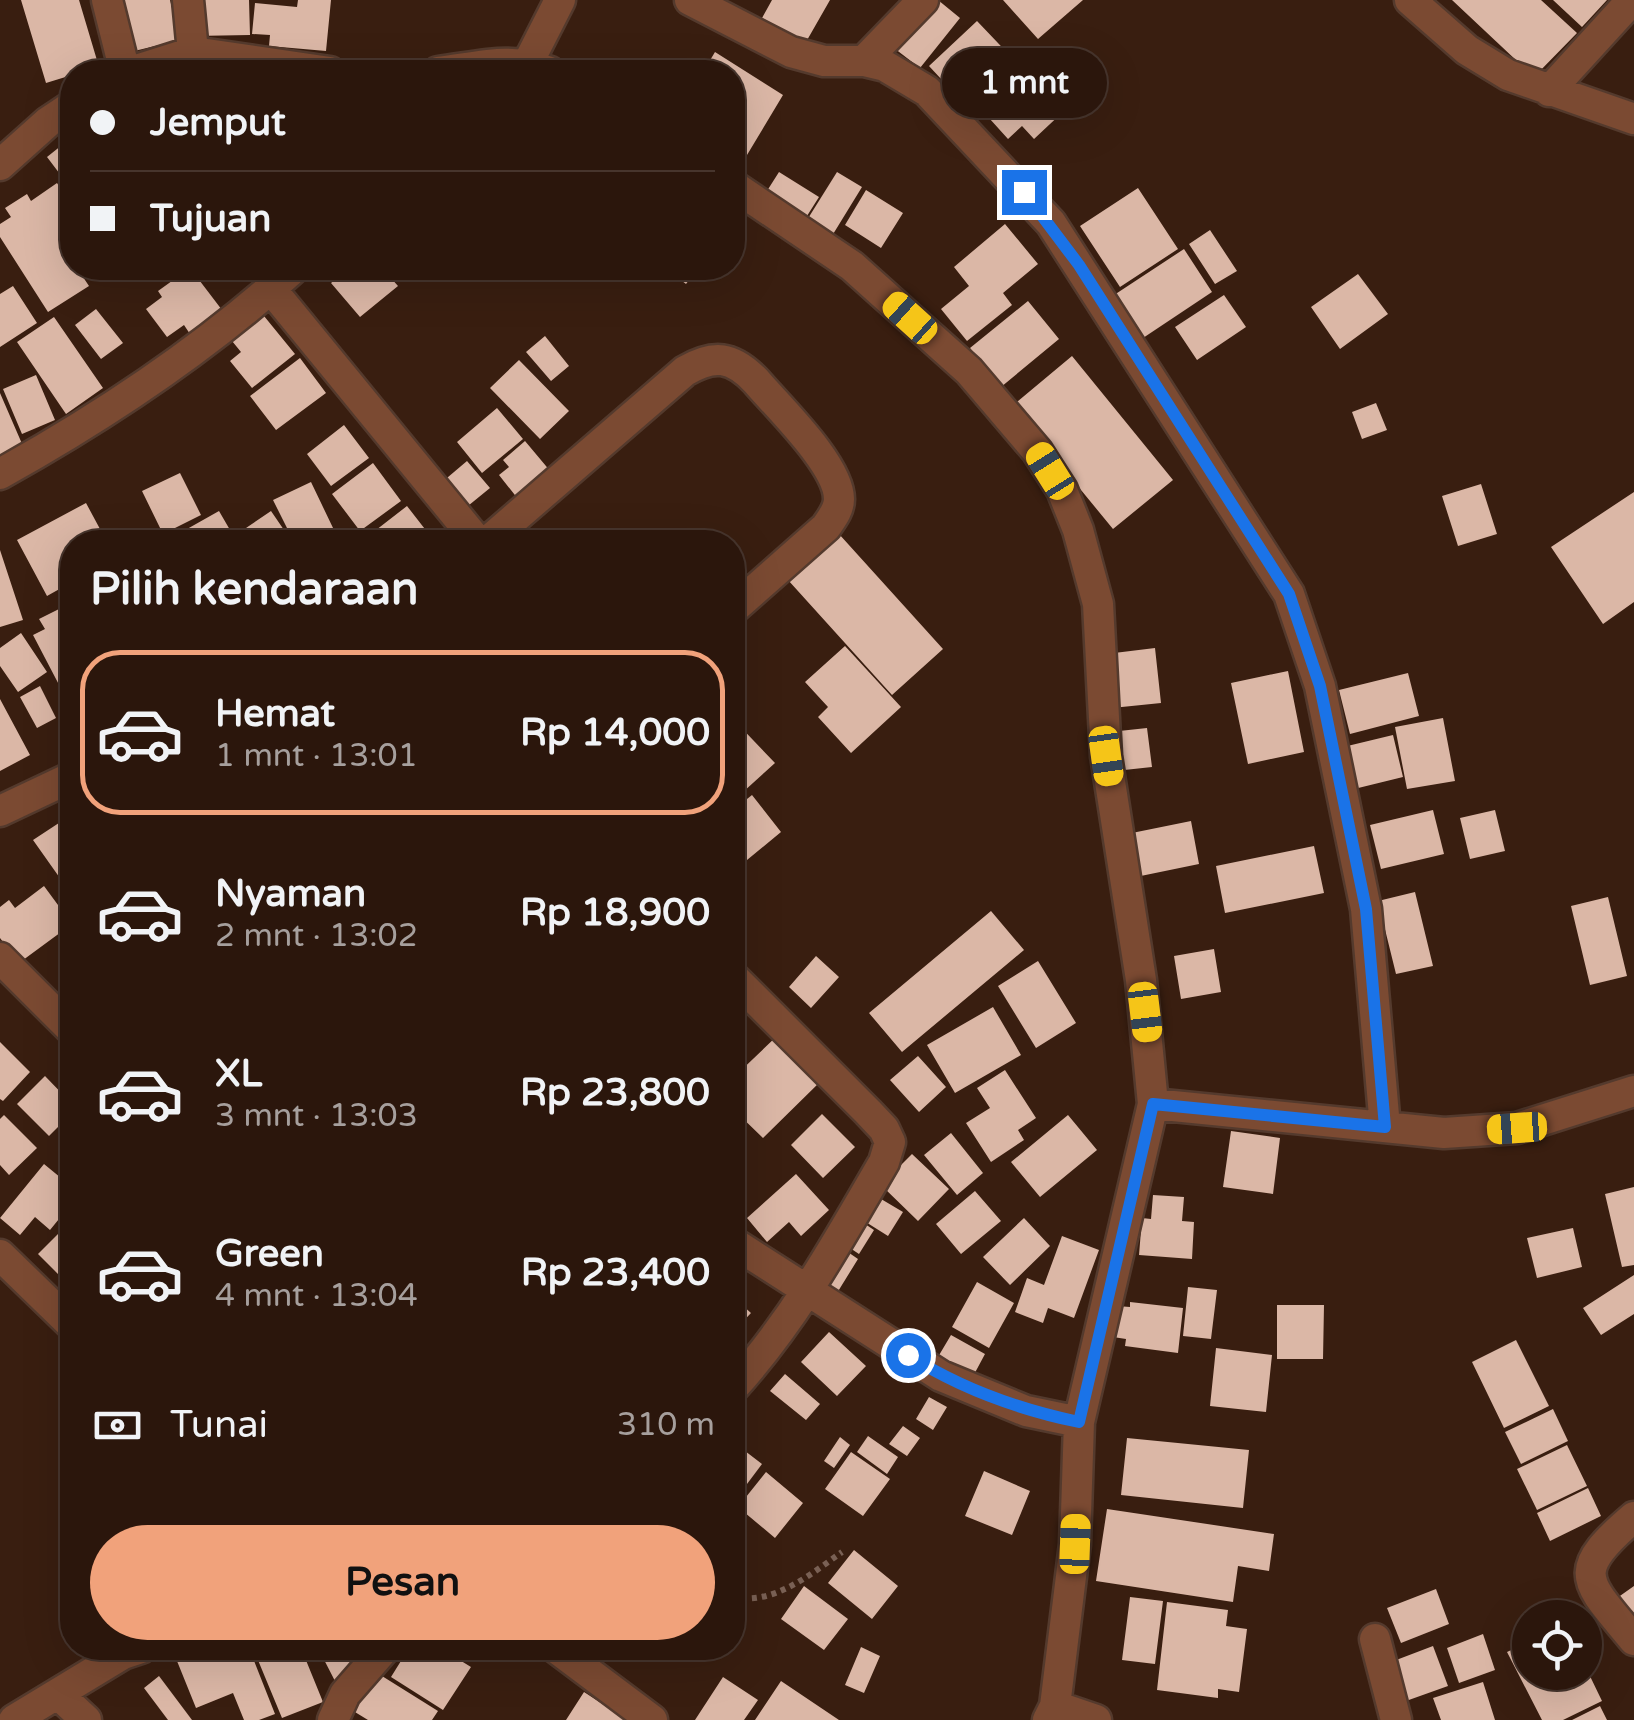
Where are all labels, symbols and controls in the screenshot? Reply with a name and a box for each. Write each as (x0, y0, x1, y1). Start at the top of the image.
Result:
callout: 1 mnt (942, 47, 1106, 117)
text: 1 mnt (980, 64, 1069, 102)
text: Jemput (150, 100, 286, 146)
route end (1002, 170, 1047, 215)
text: Tujuan (150, 196, 271, 242)
car (878, 287, 942, 349)
car (1021, 438, 1079, 504)
text: Pilih kendaraan (90, 563, 419, 617)
icon: car (95, 688, 185, 778)
text: Hemat (215, 691, 335, 737)
text: Rp 14,000 (520, 710, 710, 756)
car (1087, 724, 1125, 788)
text: 1 mnt · 13:01 (215, 737, 418, 775)
icon: car (95, 868, 185, 958)
text: Nyaman (215, 871, 366, 917)
text: Rp 18,900 (520, 890, 710, 936)
text: 2 mnt · 13:02 (215, 917, 418, 955)
car (1126, 980, 1164, 1044)
icon: car (95, 1048, 185, 1138)
text: XL (215, 1051, 262, 1097)
text: Rp 23,800 (520, 1070, 710, 1116)
text: 3 mnt · 13:03 (215, 1097, 418, 1135)
car (1486, 1111, 1548, 1145)
icon: car (95, 1228, 185, 1318)
text: Green (215, 1231, 324, 1277)
text: Rp 23,400 (521, 1250, 710, 1296)
text: 4 mnt · 13:04 (215, 1277, 418, 1315)
route start (886, 1333, 931, 1378)
icon: cash (90, 1398, 145, 1453)
text: Tunai (170, 1402, 268, 1448)
text: 310 m (617, 1406, 715, 1444)
car (1059, 1513, 1091, 1575)
button: Pesan (90, 1525, 715, 1640)
map controls (1512, 1600, 1602, 1690)
button: locate (1512, 1600, 1602, 1690)

